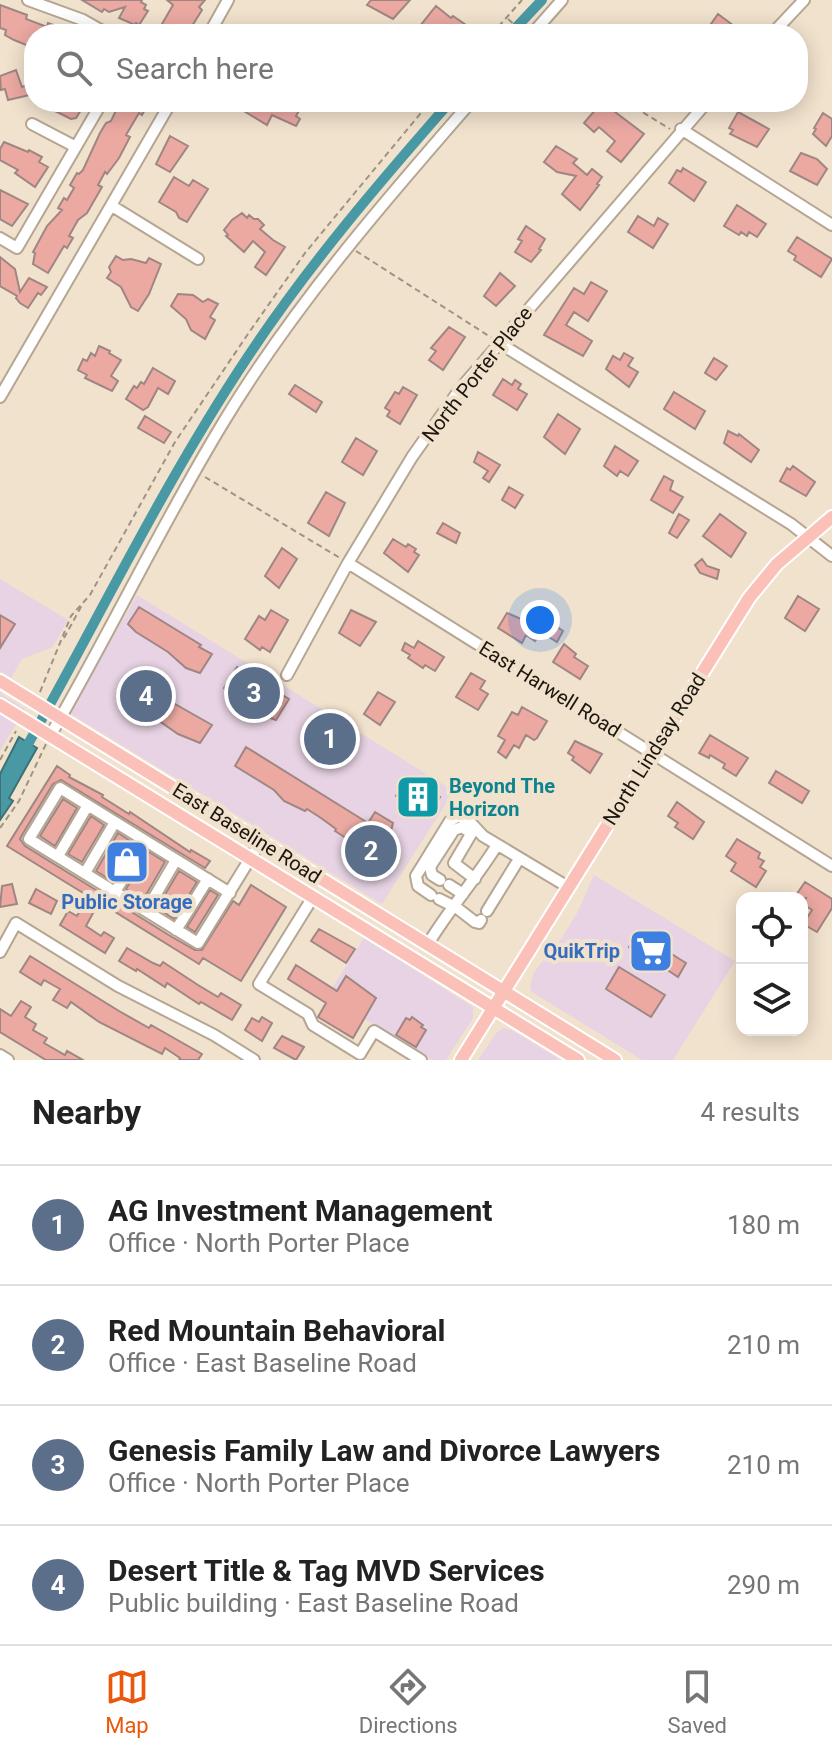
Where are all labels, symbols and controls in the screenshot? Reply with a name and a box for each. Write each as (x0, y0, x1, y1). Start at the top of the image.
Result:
search box (24, 24, 808, 112)
icon: search (52, 46, 96, 90)
text: Search here (116, 51, 274, 86)
street label: North Porter Place (417, 302, 537, 446)
your location (520, 600, 560, 640)
street label: East Harwell Road (475, 636, 625, 742)
pin: 3 (228, 663, 280, 723)
pin: 4 (120, 666, 172, 726)
street label: North Lindsay Road (598, 669, 710, 829)
pin: 1 (304, 709, 356, 769)
building icon: Beyond The Horizon (394, 773, 442, 821)
place label: Beyond The Horizon (449, 774, 555, 821)
street label: East Baseline Road (168, 778, 326, 888)
pin: 2 (345, 821, 397, 881)
shop icon: Public Storage (103, 838, 151, 886)
place label: Public Storage (61, 890, 193, 914)
map controls (736, 892, 808, 1036)
button: locate (736, 892, 808, 964)
supermarket icon: QuikTrip (627, 927, 675, 975)
place label: QuikTrip (543, 939, 620, 963)
button: layers (736, 964, 808, 1036)
text: Nearby (32, 1092, 141, 1132)
text: 4 results (701, 1097, 800, 1127)
text: AG Investment Management (108, 1193, 492, 1228)
text: 1 (51, 1210, 65, 1240)
text: 180 m (727, 1210, 800, 1240)
text: Office · North Porter Place (108, 1228, 410, 1258)
text: Red Mountain Behavioral (108, 1313, 446, 1348)
text: 2 (51, 1330, 65, 1360)
text: 210 m (727, 1330, 800, 1360)
text: Office · East Baseline Road (108, 1348, 417, 1378)
text: Genesis Family Law and Divorce Lawyers (108, 1433, 660, 1468)
text: 3 (51, 1450, 65, 1480)
text: 210 m (727, 1450, 800, 1480)
text: Office · North Porter Place (108, 1468, 410, 1498)
text: Desert Title & Tag MVD Services (108, 1553, 545, 1588)
text: 4 (51, 1570, 65, 1600)
text: 290 m (727, 1570, 800, 1600)
text: Public building · East Baseline Road (108, 1588, 519, 1618)
tab: Map (105, 1665, 149, 1738)
tab: Directions (359, 1665, 458, 1738)
tab: Saved (668, 1665, 727, 1738)

